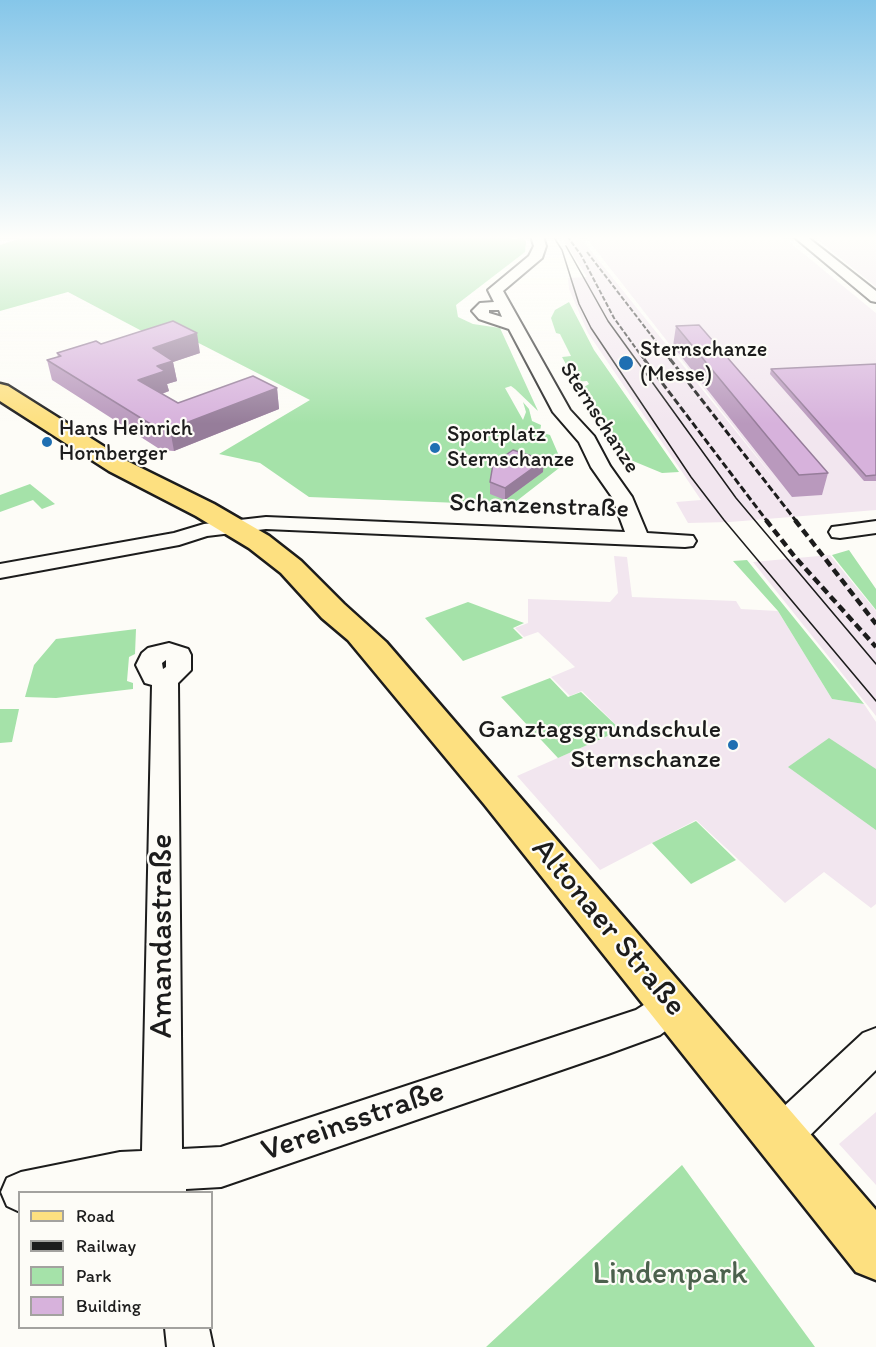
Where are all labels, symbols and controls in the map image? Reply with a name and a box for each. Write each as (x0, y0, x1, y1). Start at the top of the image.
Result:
place label: Sternschanze (Messe) (640, 337, 767, 388)
marker: Sternschanze (Messe) (617, 354, 635, 372)
street label: Sternschanze (553, 357, 645, 479)
place label: Hans Heinrich Hornberger (59, 416, 193, 468)
place label: Sportplatz Sternschanze (447, 422, 574, 474)
marker: Hans Heinrich Hornberger (40, 435, 54, 449)
marker: Sportplatz Sternschanze (428, 441, 442, 455)
street label: Schanzenstraße (449, 488, 629, 526)
place label: Ganztagsgrundschule Sternschanze (478, 714, 721, 776)
marker: Ganztagsgrundschule Sternschanze (726, 738, 740, 752)
street label: Altonaer Straße (522, 831, 694, 1025)
street label: Amandastraße (144, 834, 182, 1038)
street label: Vereinsstraße (257, 1073, 449, 1171)
legend (18, 1191, 213, 1329)
text: Road (76, 1205, 115, 1227)
text: Railway (76, 1235, 136, 1257)
park label: Lindenpark (592, 1256, 748, 1294)
text: Park (76, 1265, 111, 1287)
text: Building (76, 1295, 141, 1317)

